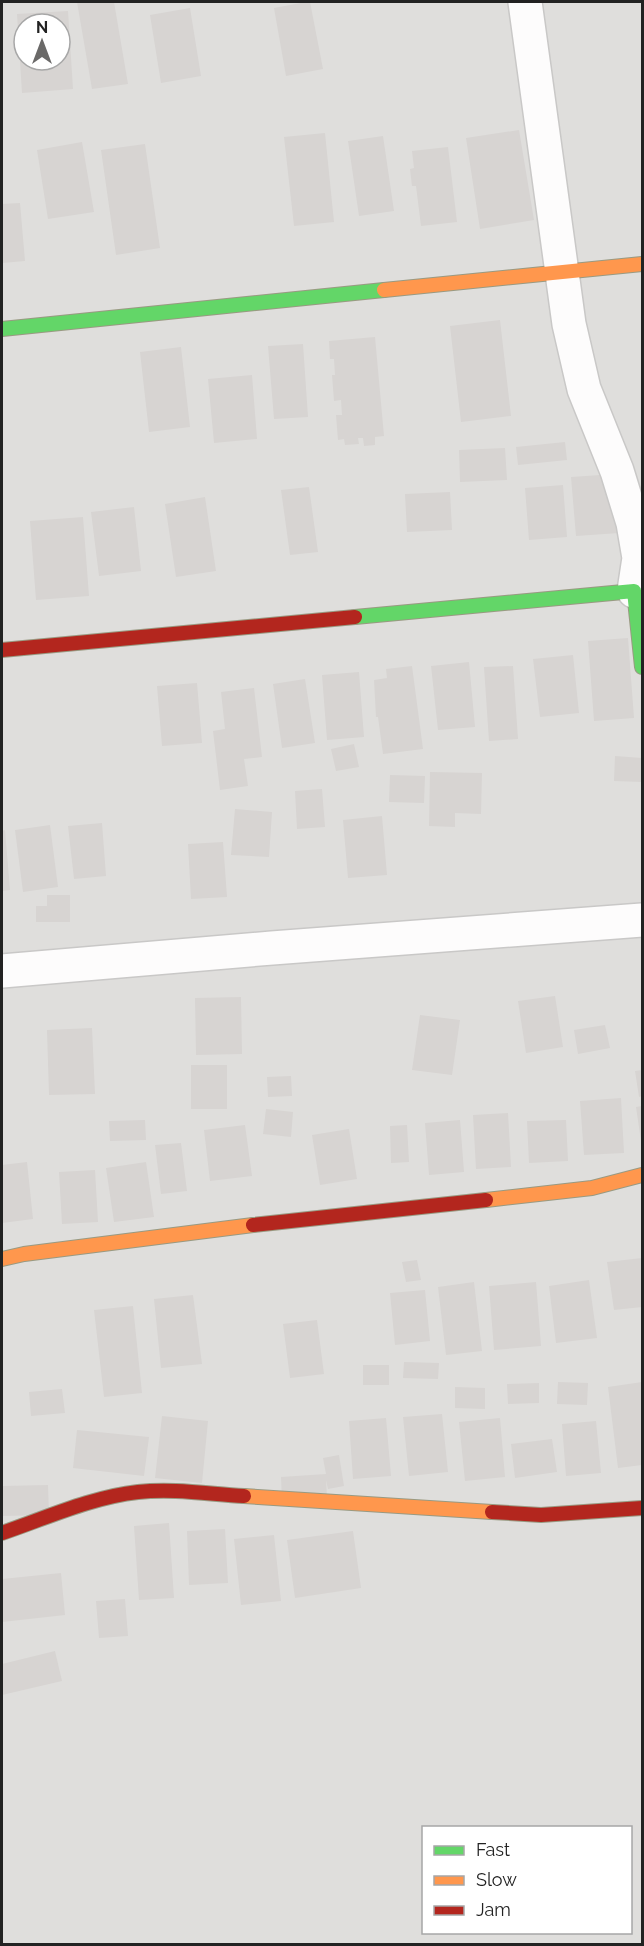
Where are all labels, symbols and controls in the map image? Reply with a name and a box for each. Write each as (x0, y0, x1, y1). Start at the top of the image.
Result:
north arrow (12, 12, 72, 72)
text: N (36, 18, 48, 37)
legend (422, 1826, 632, 1934)
text: Fast (476, 1839, 510, 1860)
text: Slow (476, 1869, 517, 1890)
text: Jam (476, 1899, 511, 1920)

